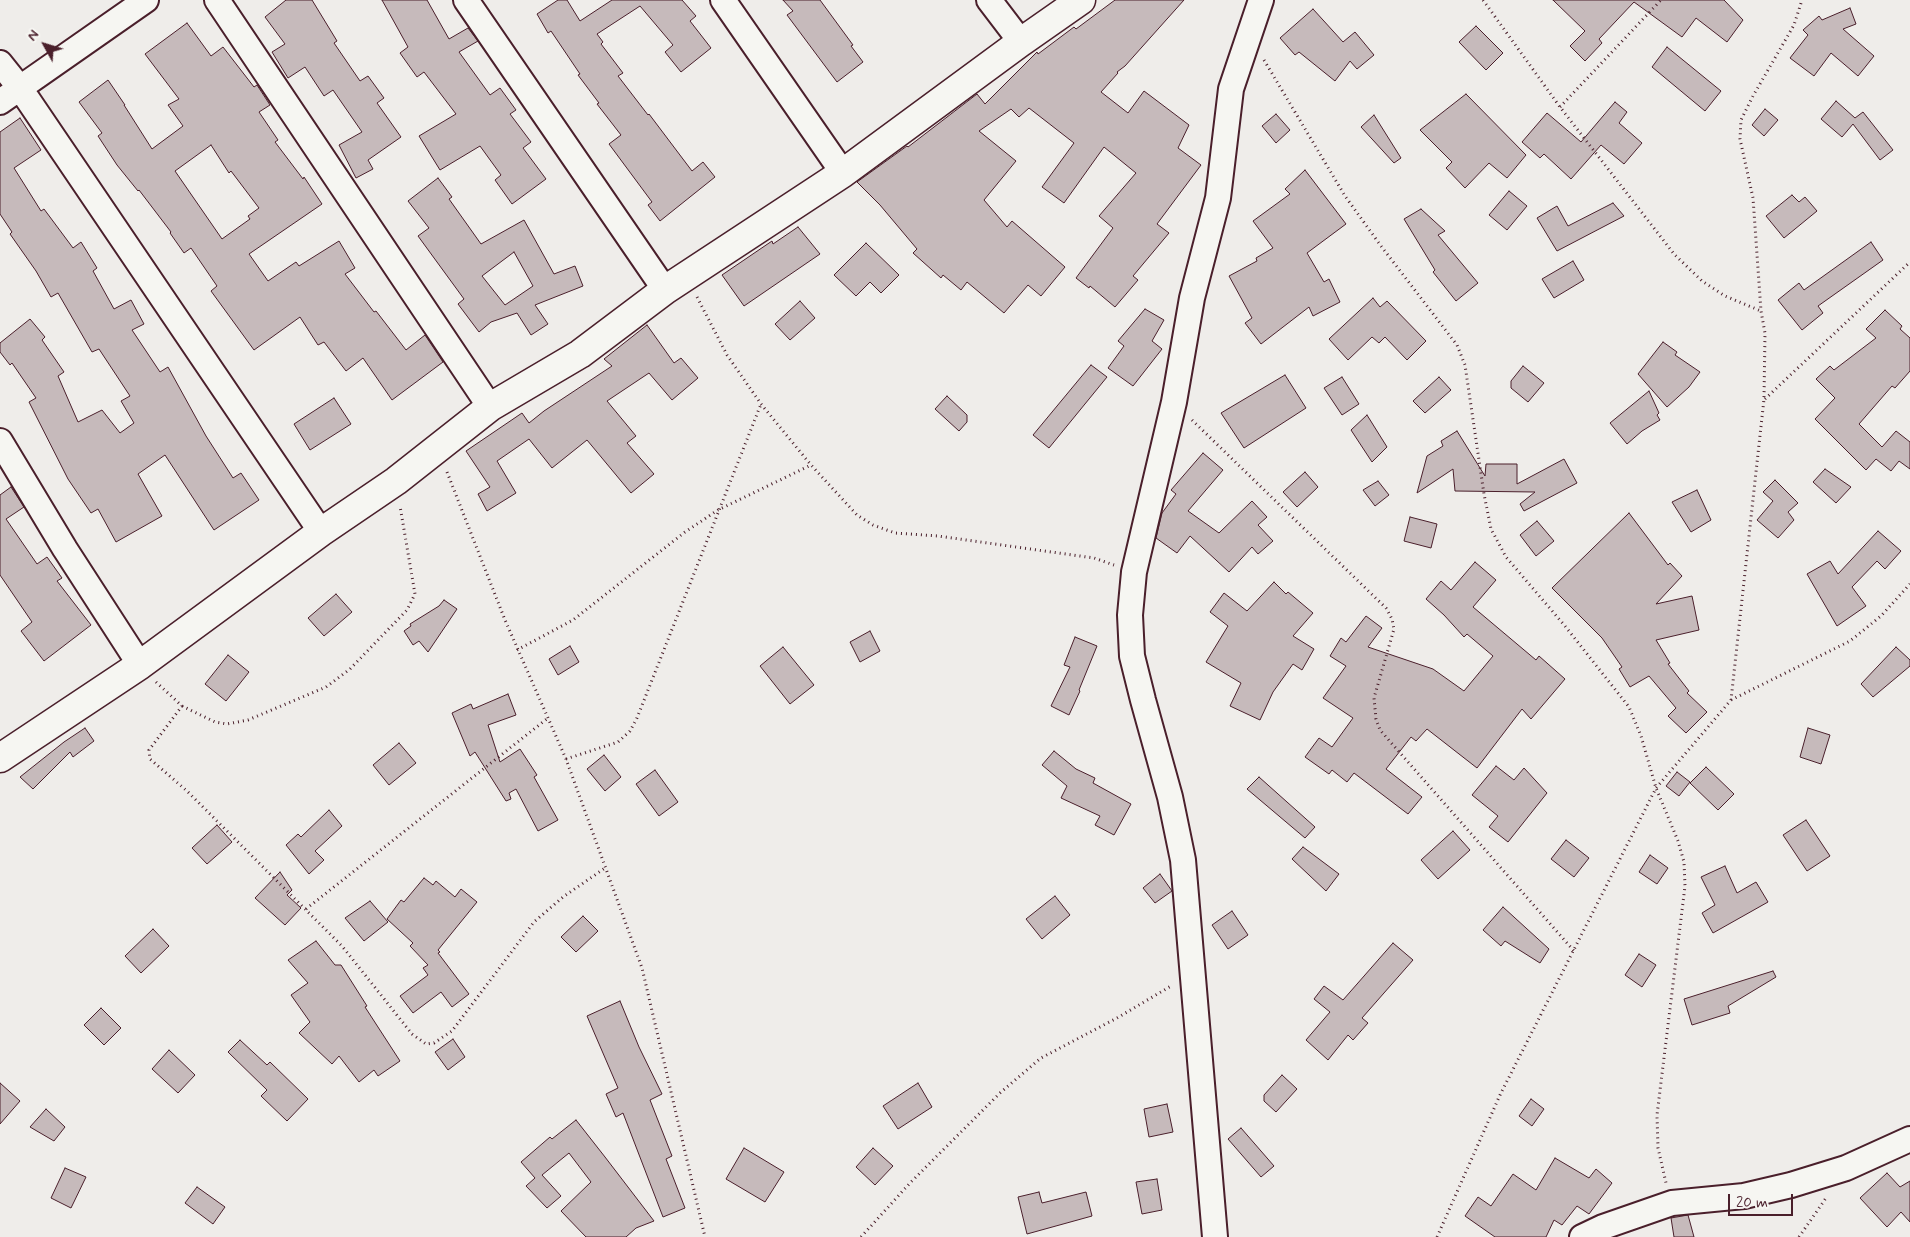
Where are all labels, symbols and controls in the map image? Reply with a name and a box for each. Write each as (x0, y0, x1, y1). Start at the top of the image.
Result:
north arrow (20, 20, 70, 70)
text: N (23, 26, 43, 45)
scale bar (1730, 1184, 1795, 1216)
text: 20 m (1736, 1193, 1768, 1213)

